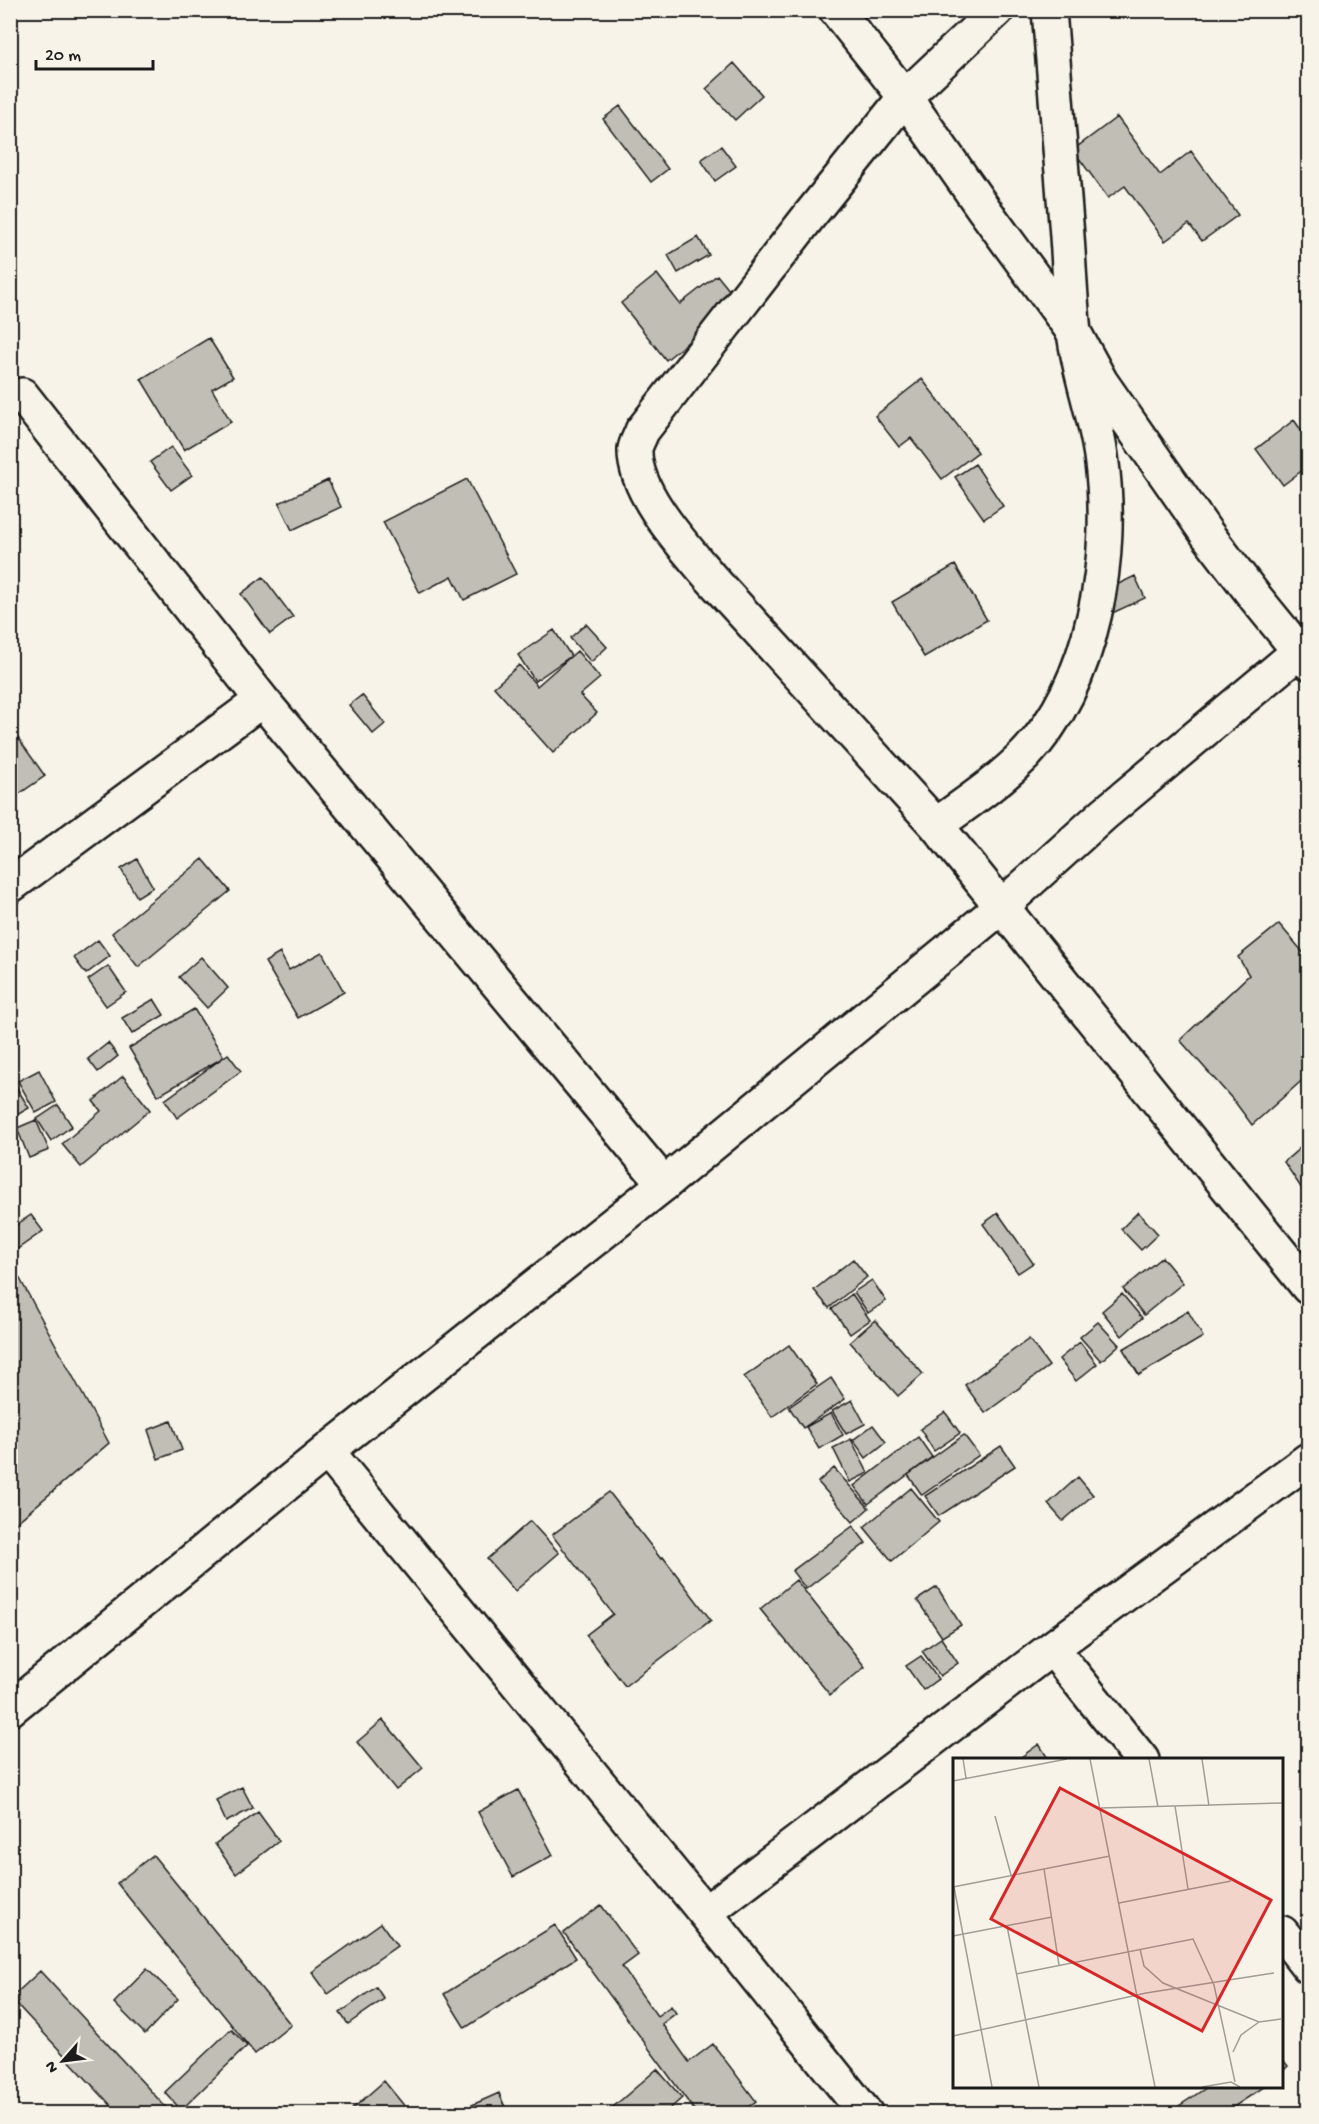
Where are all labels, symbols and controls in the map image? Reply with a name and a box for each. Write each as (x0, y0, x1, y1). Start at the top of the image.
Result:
scale bar (36, 33, 153, 71)
text: 20 m (45, 46, 81, 67)
inset map (953, 1758, 1283, 2088)
north arrow (33, 2031, 93, 2091)
text: N (42, 2057, 64, 2075)

